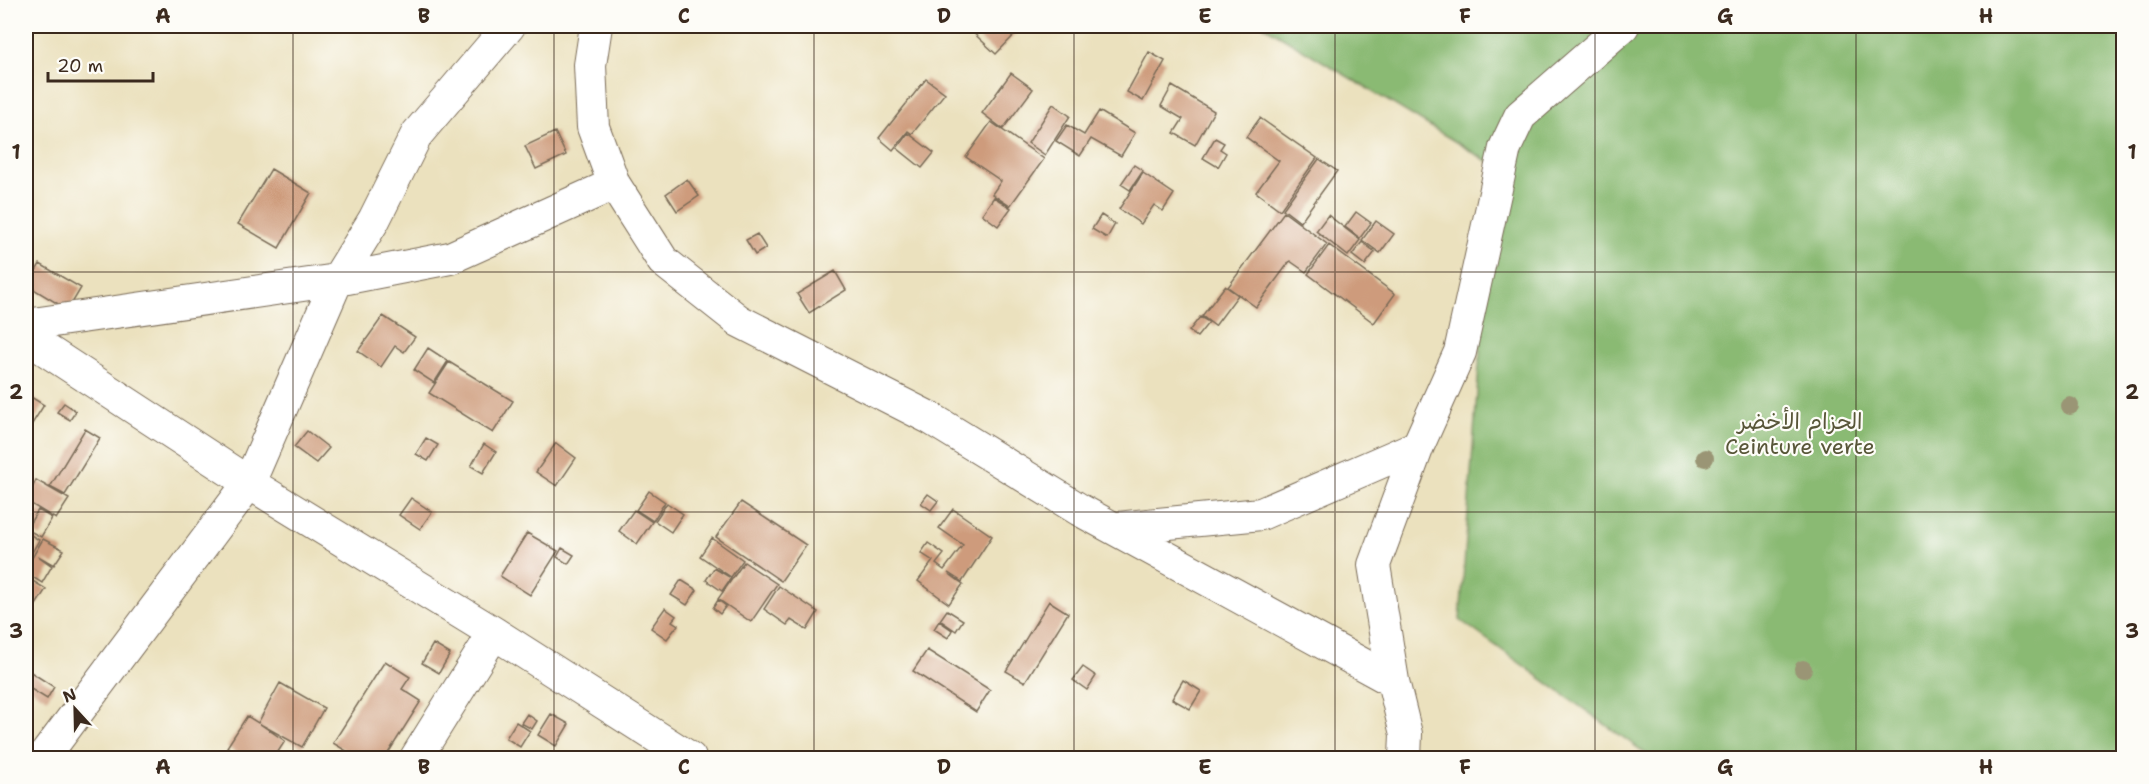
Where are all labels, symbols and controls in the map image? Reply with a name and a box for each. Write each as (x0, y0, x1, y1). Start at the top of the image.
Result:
text: A (155, 3, 171, 29)
text: B (418, 3, 430, 29)
text: C (678, 3, 690, 29)
text: D (937, 3, 951, 29)
text: E (1198, 3, 1212, 29)
text: F (1459, 3, 1471, 29)
text: G (1717, 3, 1733, 29)
text: H (1979, 3, 1993, 29)
scale bar (48, 45, 153, 83)
text: 20 m (57, 54, 103, 78)
text: 1 (11, 139, 21, 165)
text: 1 (2127, 139, 2137, 165)
text: 2 (9, 379, 23, 405)
text: 2 (2125, 379, 2139, 405)
park label: الحزام الأخضر Ceinture verte (1725, 406, 1875, 461)
text: 3 (9, 618, 23, 644)
text: 3 (2125, 618, 2139, 644)
north arrow (45, 679, 105, 739)
text: N (60, 683, 79, 708)
text: A (155, 754, 171, 780)
text: B (418, 754, 430, 780)
text: C (678, 754, 690, 780)
text: D (937, 754, 951, 780)
text: E (1198, 754, 1212, 780)
text: F (1459, 754, 1471, 780)
text: G (1717, 754, 1733, 780)
text: H (1979, 754, 1993, 780)

